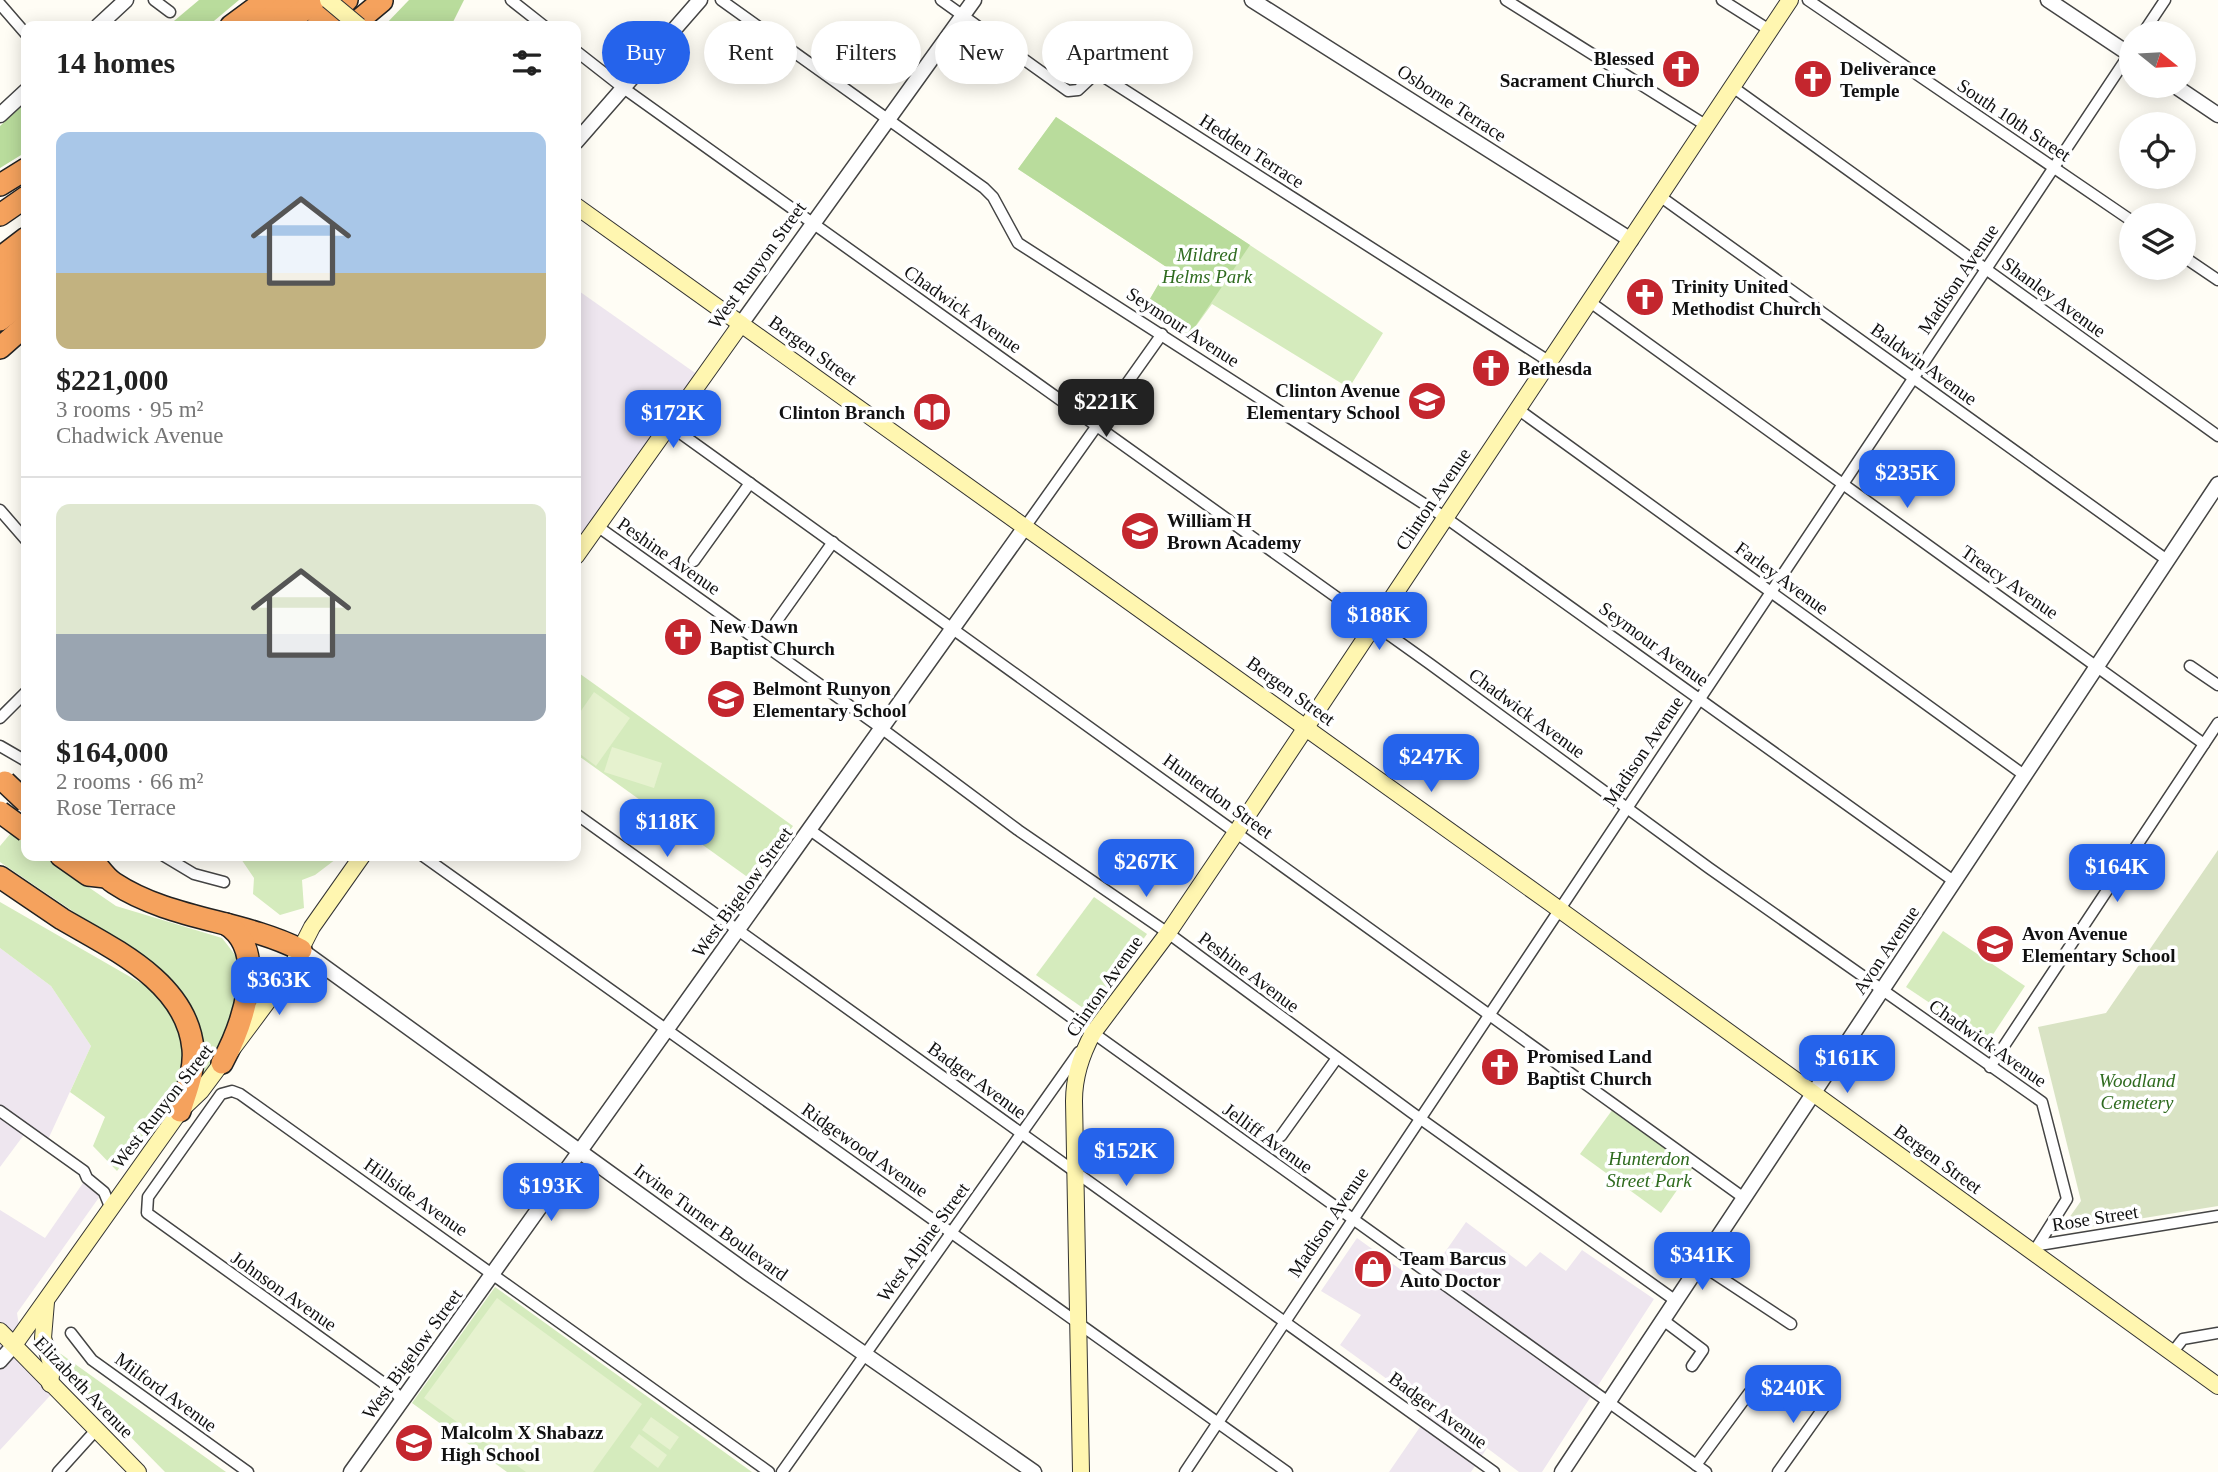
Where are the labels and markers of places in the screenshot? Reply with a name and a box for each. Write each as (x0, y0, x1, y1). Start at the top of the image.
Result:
place label: Blessed Sacrament Church (1500, 48, 1654, 91)
church icon: Blessed Sacrament Church (1660, 48, 1702, 90)
church icon: Deliverance Temple (1792, 58, 1834, 100)
place label: Deliverance Temple (1840, 58, 1936, 101)
church icon: Trinity United Methodist Church (1624, 276, 1666, 318)
place label: Trinity United Methodist Church (1672, 276, 1821, 319)
church icon: Bethesda (1470, 347, 1512, 389)
place label: Bethesda (1518, 358, 1592, 379)
pin: $221K (1057, 380, 1155, 439)
place label: Clinton Avenue Elementary School (1246, 380, 1400, 423)
school or university icon: Clinton Avenue Elementary School (1406, 380, 1448, 422)
pin: $172K (624, 391, 722, 450)
library icon: Clinton Branch (911, 391, 953, 433)
place label: Clinton Branch (779, 402, 905, 423)
pin: $235K (1858, 450, 1956, 510)
school or university icon: William H Brown Academy (1119, 510, 1161, 552)
place label: William H Brown Academy (1167, 510, 1302, 553)
pin: $188K (1330, 592, 1428, 652)
church icon: New Dawn Baptist Church (662, 616, 704, 658)
place label: New Dawn Baptist Church (710, 616, 835, 659)
school or university icon: Belmont Runyon Elementary School (705, 678, 747, 720)
place label: Belmont Runyon Elementary School (753, 678, 907, 721)
pin: $247K (1382, 734, 1480, 794)
pin: $118K (618, 800, 716, 859)
pin: $267K (1097, 839, 1195, 899)
pin: $164K (2068, 844, 2166, 904)
school or university icon: Avon Avenue Elementary School (1974, 923, 2016, 965)
place label: Avon Avenue Elementary School (2022, 923, 2176, 966)
pin: $363K (230, 958, 328, 1017)
pin: $161K (1798, 1036, 1896, 1095)
church icon: Promised Land Baptist Church (1479, 1046, 1521, 1088)
place label: Promised Land Baptist Church (1527, 1046, 1652, 1089)
pin: $152K (1077, 1128, 1175, 1188)
pin: $193K (502, 1164, 600, 1223)
pin: $341K (1653, 1232, 1751, 1292)
shop icon: Team Barcus Auto Doctor (1352, 1248, 1394, 1290)
place label: Team Barcus Auto Doctor (1400, 1248, 1506, 1291)
pin: $240K (1744, 1366, 1842, 1425)
school or university icon: Malcolm X Shabazz High School (393, 1422, 435, 1464)
place label: Malcolm X Shabazz High School (441, 1422, 604, 1465)

